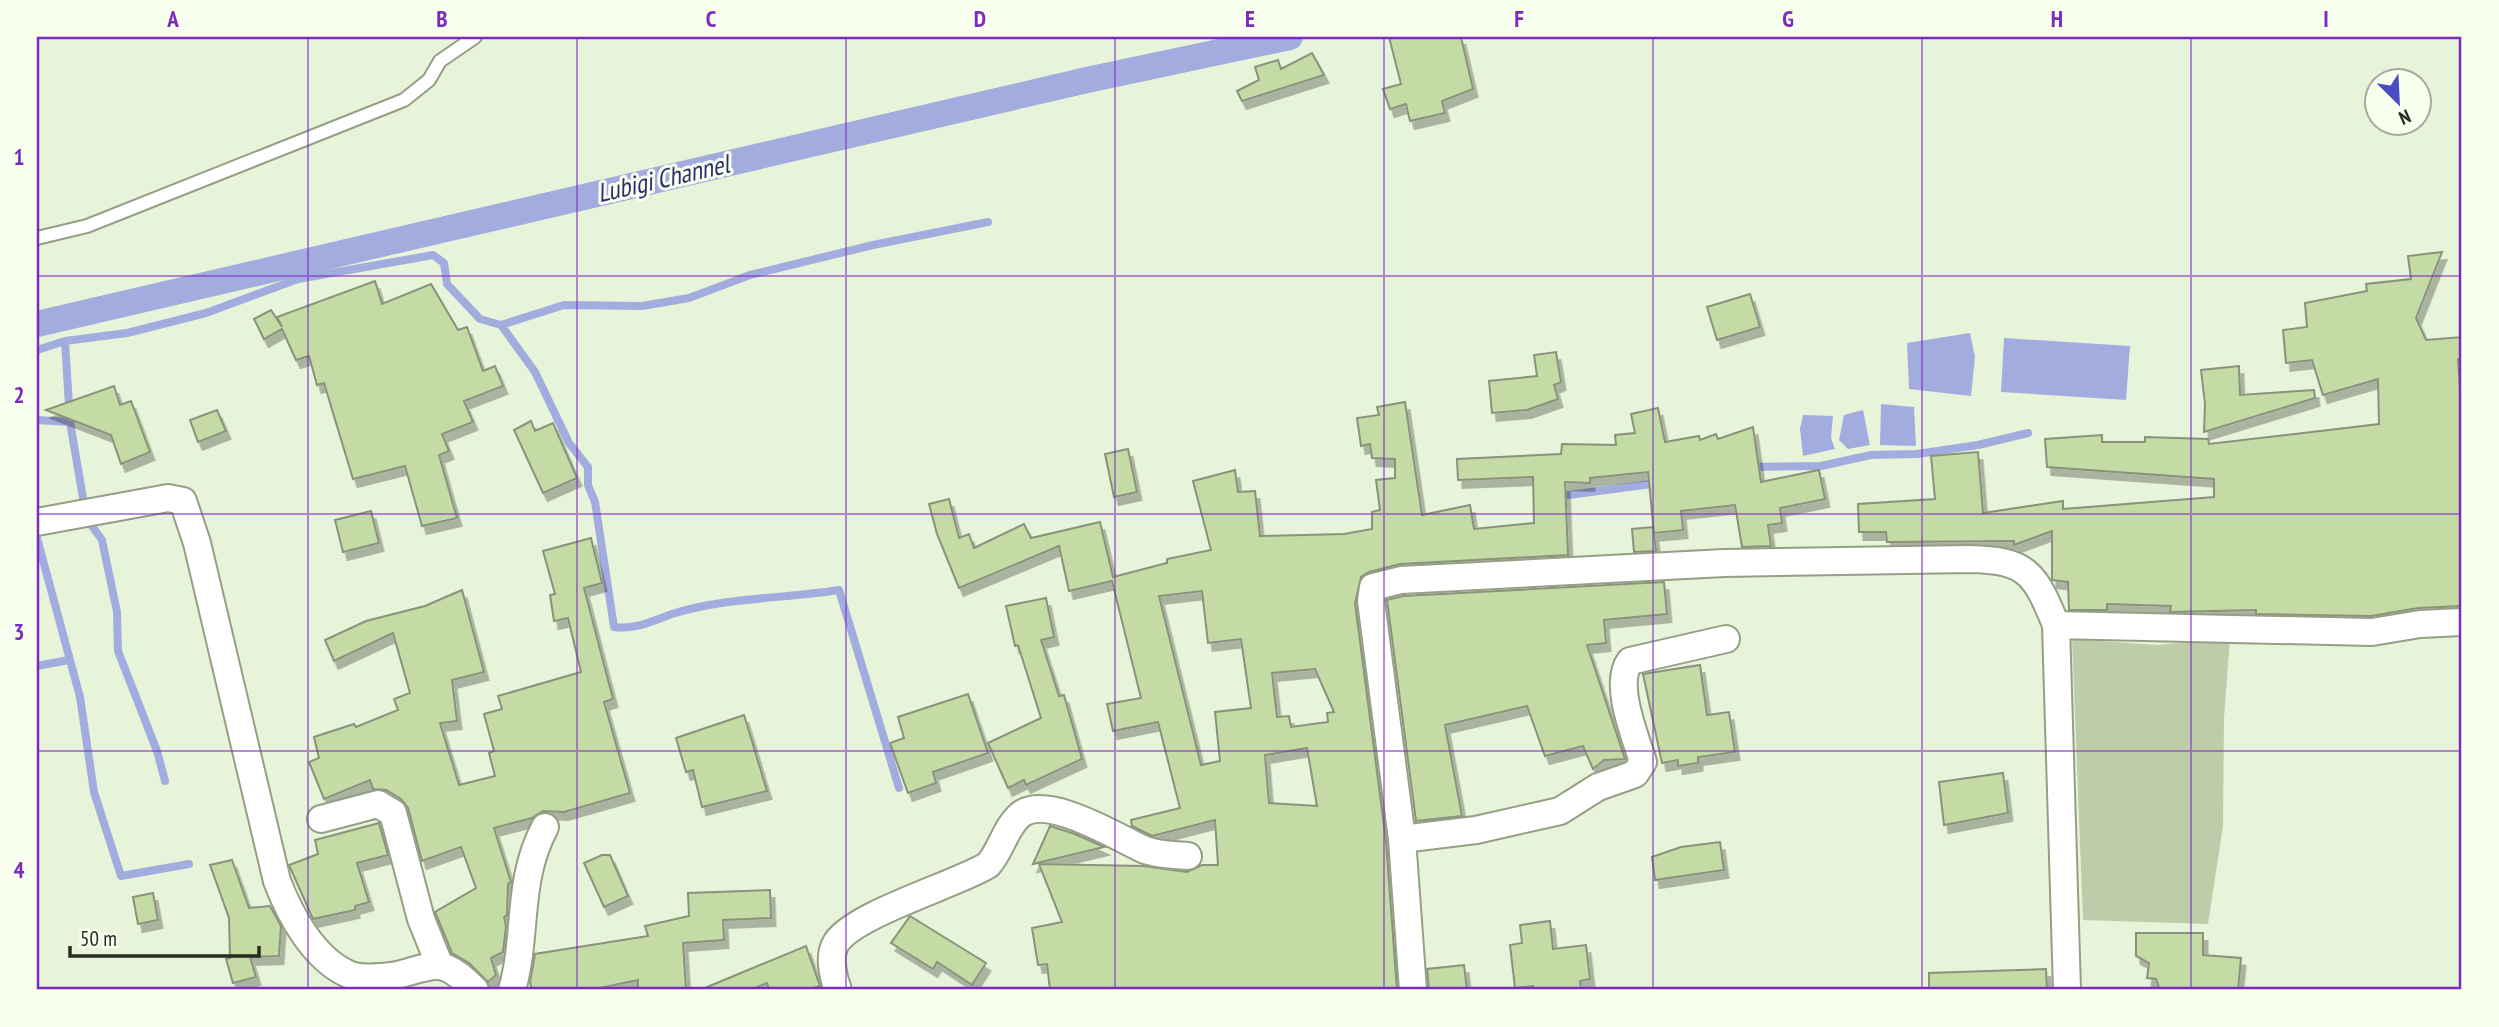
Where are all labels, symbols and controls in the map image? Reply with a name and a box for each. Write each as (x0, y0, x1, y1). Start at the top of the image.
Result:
text: A (166, 4, 179, 33)
text: B (436, 4, 448, 33)
text: C (706, 4, 717, 33)
text: D (974, 4, 986, 33)
text: E (1245, 4, 1255, 33)
text: F (1514, 4, 1524, 33)
text: G (1782, 4, 1794, 33)
text: H (2051, 4, 2063, 33)
text: I (2323, 4, 2329, 33)
north arrow (2362, 66, 2432, 136)
text: N (2395, 104, 2414, 131)
text: 1 (14, 142, 25, 171)
water label: Lubigi Channel (594, 146, 735, 209)
text: 2 (14, 380, 25, 409)
text: 3 (14, 617, 25, 646)
text: 4 (14, 855, 25, 884)
scale bar (70, 915, 259, 959)
text: 50 m (80, 925, 117, 952)

